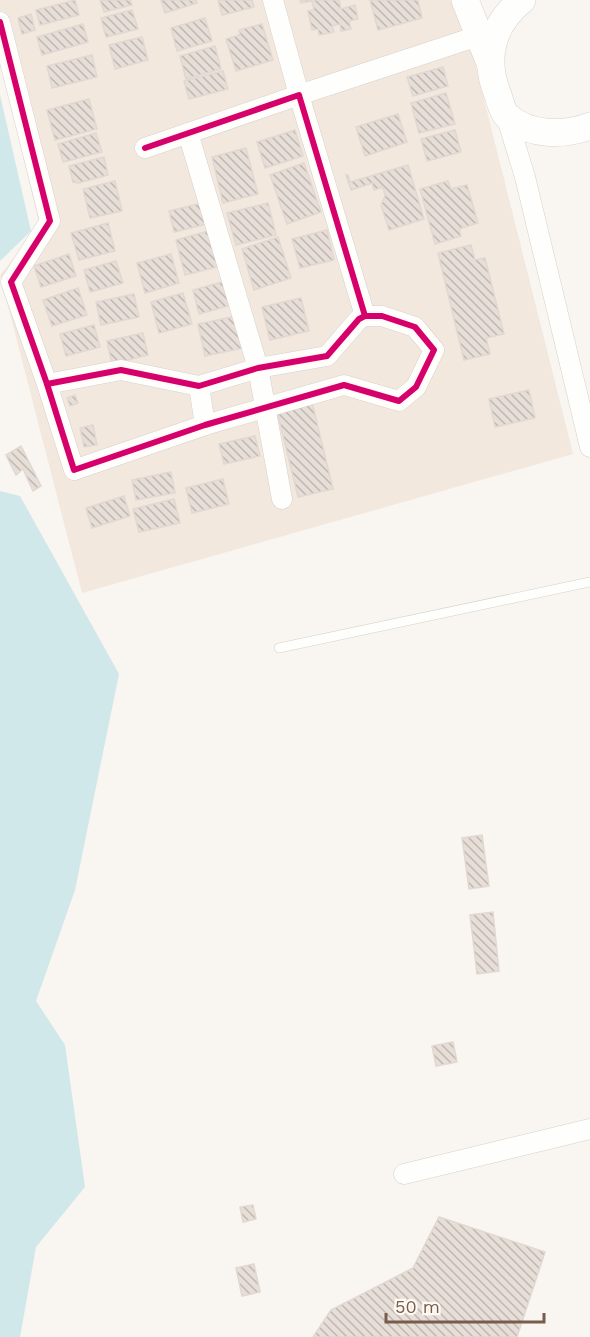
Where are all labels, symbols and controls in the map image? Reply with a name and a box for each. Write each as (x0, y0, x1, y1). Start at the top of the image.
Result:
scale bar (386, 1286, 544, 1324)
text: 50 m (395, 1296, 440, 1317)

